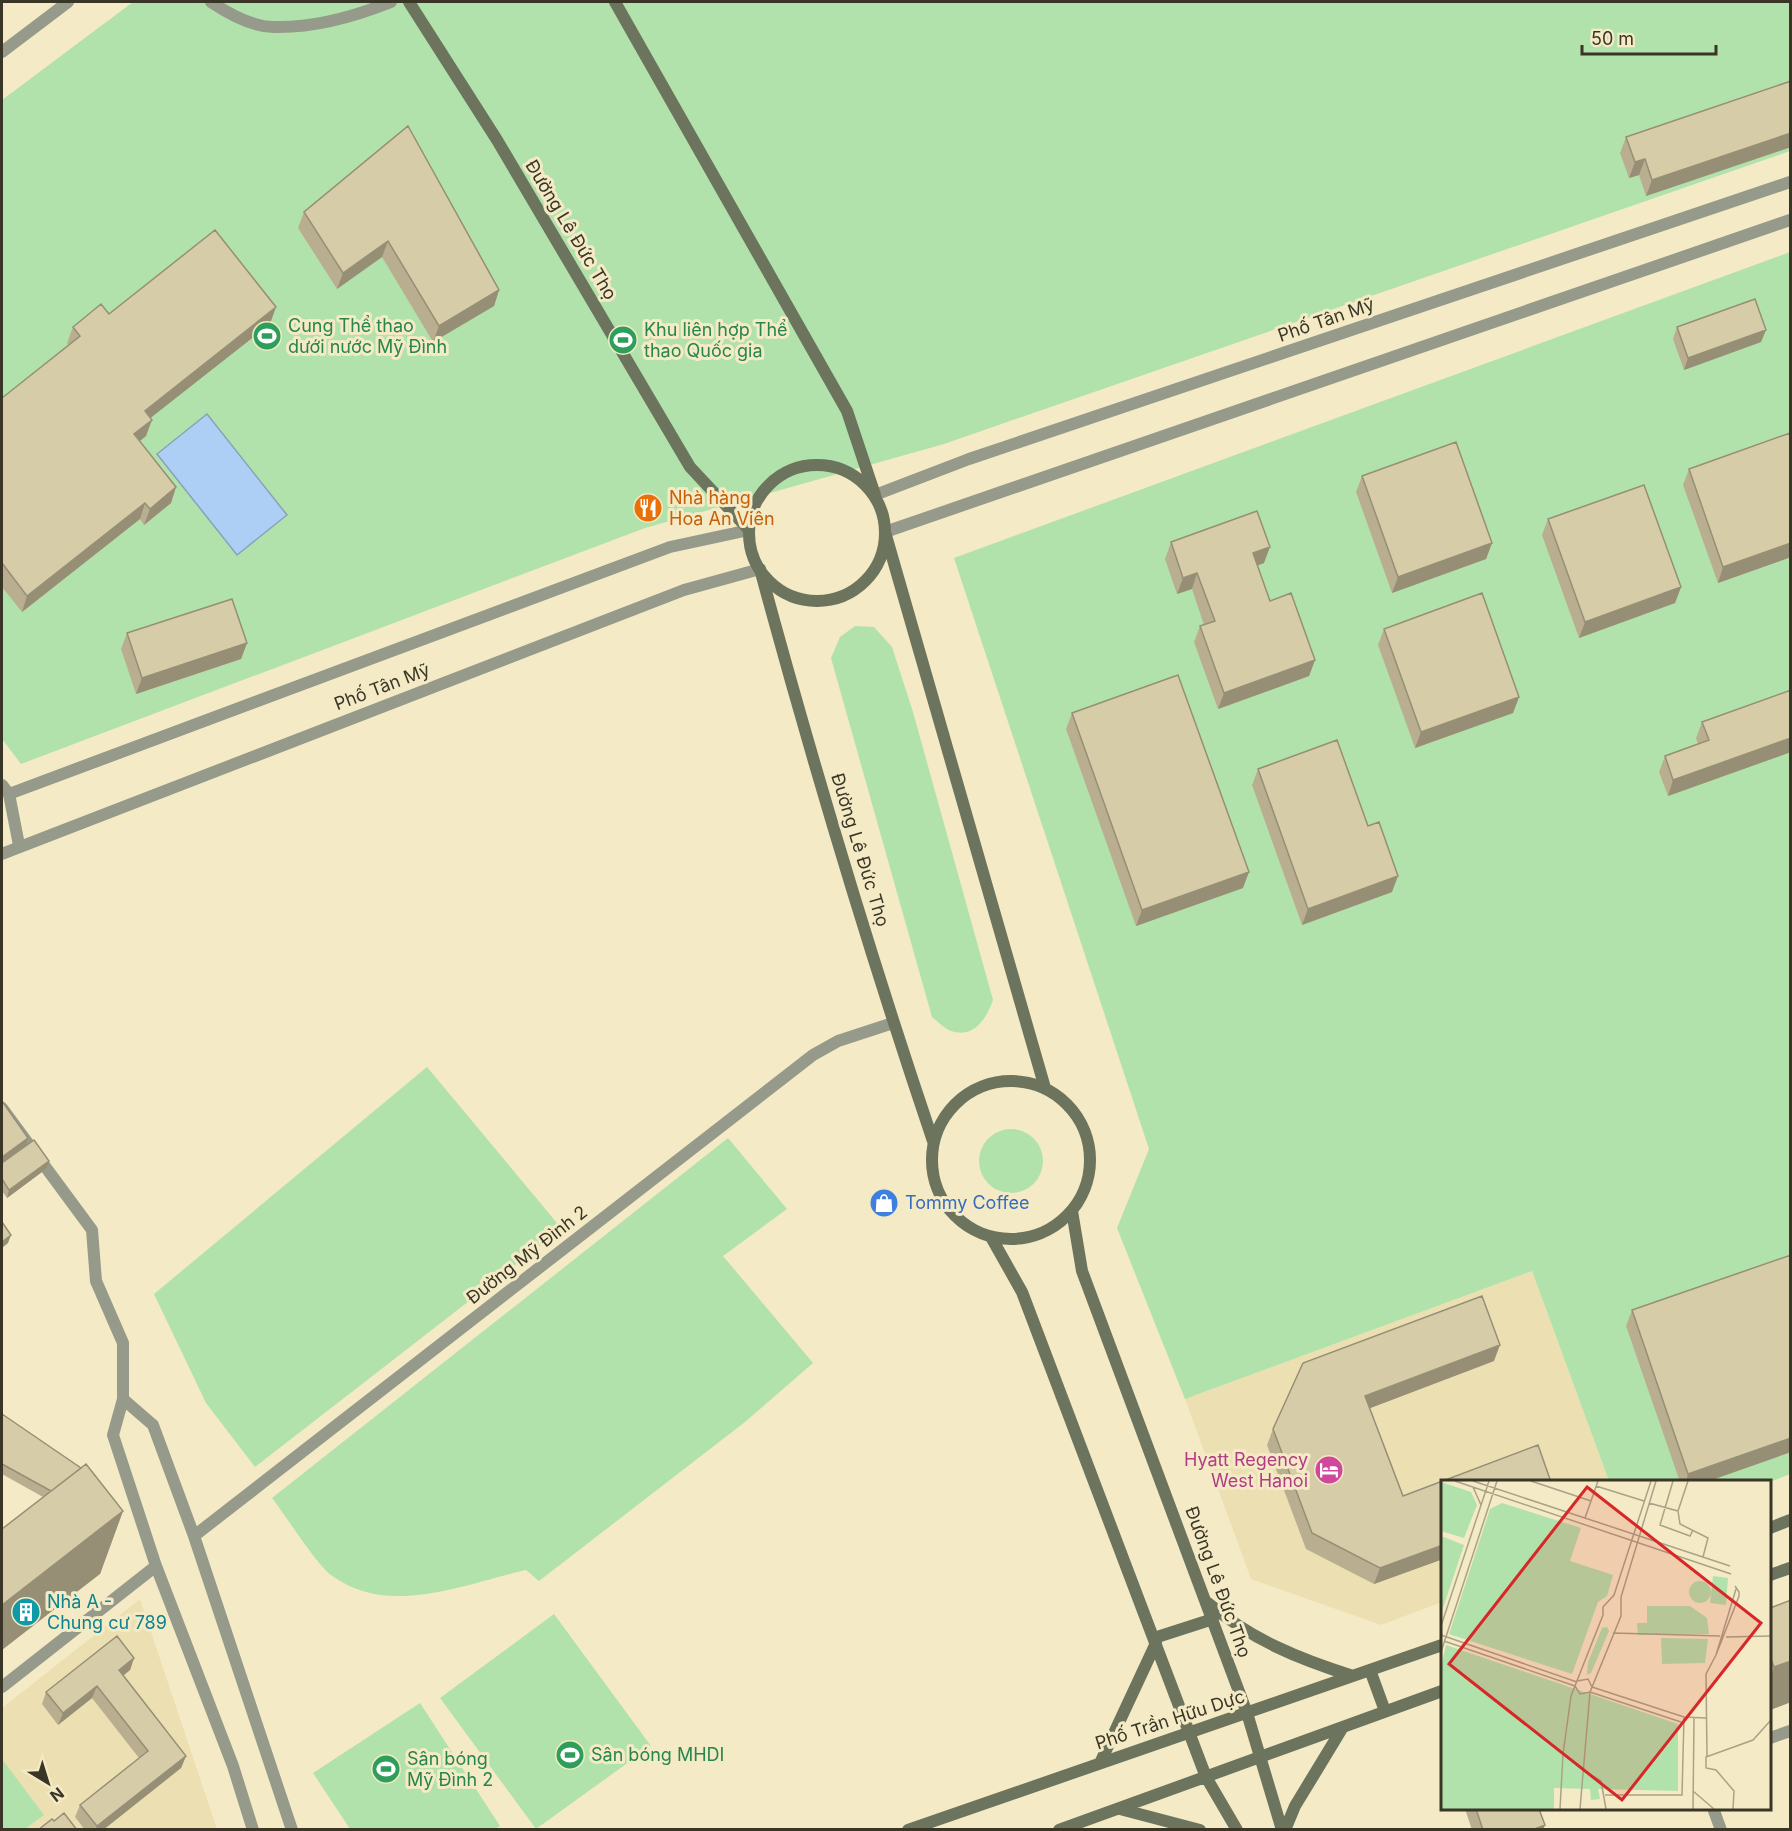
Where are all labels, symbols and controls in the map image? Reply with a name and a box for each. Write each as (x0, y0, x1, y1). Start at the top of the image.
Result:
scale bar (1582, 18, 1716, 56)
text: 50 m (1591, 28, 1634, 49)
street label: Đường Lê Đức Thọ (521, 156, 621, 303)
street label: Phố Tân Mỹ (1275, 293, 1377, 346)
place label: Cung Thể thao dưới nước Mỹ Đình (288, 315, 447, 357)
place label: Khu liên hợp Thể thao Quốc gia (644, 319, 788, 361)
sports icon: Cung Thể thao dưới nước Mỹ Đình (251, 320, 283, 352)
sports icon: Khu liên hợp Thể thao Quốc gia (607, 324, 639, 356)
place label: Nhà hàng Hoa An Viên (669, 487, 775, 529)
restaurant icon: Nhà hàng Hoa An Viên (632, 492, 664, 524)
street label: Phố Tân Mỹ (331, 659, 433, 714)
street label: Đường Lê Đức Thọ (827, 771, 894, 929)
shop icon: Tommy Coffee (868, 1187, 900, 1219)
place label: Tommy Coffee (905, 1192, 1029, 1213)
street label: Đường Mỹ Đình 2 (462, 1201, 591, 1308)
place label: Hyatt Regency West Hanoi (1184, 1449, 1308, 1491)
hotel icon: Hyatt Regency West Hanoi (1313, 1454, 1345, 1486)
inset map (1441, 1480, 1771, 1810)
street label: Đường Lê Đức Thọ (1181, 1503, 1256, 1660)
place label: Nhà A - Chung cư 789 (47, 1591, 167, 1633)
building icon: Nhà A - Chung cư 789 (10, 1596, 42, 1628)
street label: Phố Trần Hữu Dực (1092, 1685, 1247, 1754)
sports icon: Sân bóng MHDI (554, 1739, 586, 1771)
place label: Sân bóng MHDI (591, 1744, 724, 1765)
place label: Sân bóng Mỹ Đình 2 (407, 1748, 493, 1790)
north arrow (18, 1753, 78, 1813)
sports icon: Sân bóng Mỹ Đình 2 (370, 1753, 402, 1785)
text: N (46, 1783, 68, 1806)

